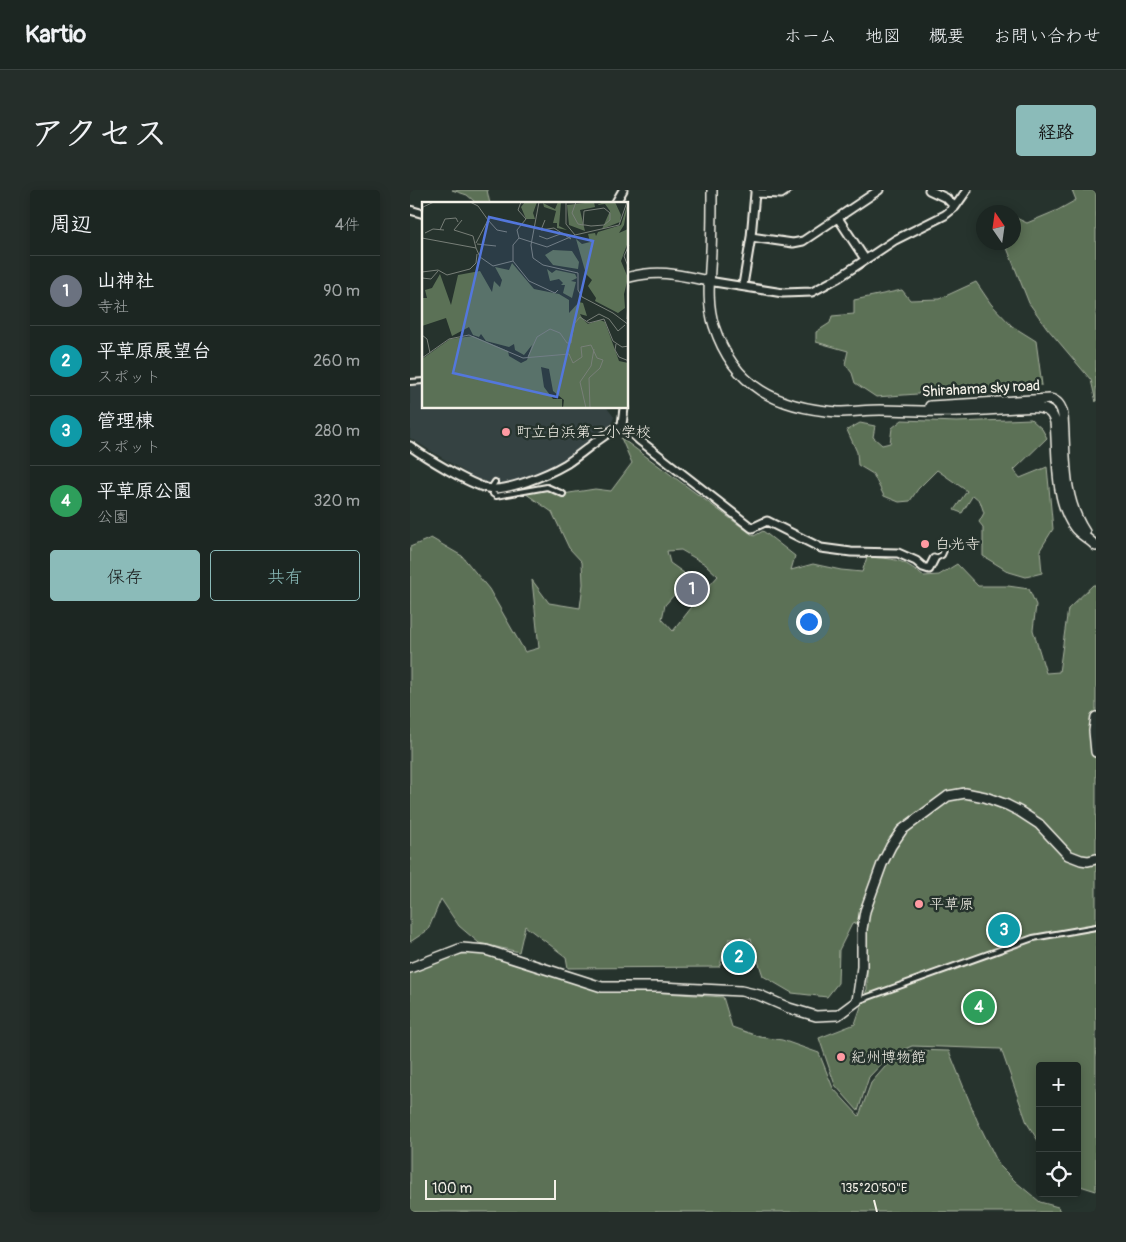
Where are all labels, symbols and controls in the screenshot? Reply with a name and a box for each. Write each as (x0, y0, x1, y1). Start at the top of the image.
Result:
text: Kartio (25, 20, 86, 49)
text: ホーム (784, 25, 837, 48)
text: 地図 (865, 25, 901, 48)
text: 概要 (929, 25, 965, 48)
text: お問い合わせ (993, 25, 1101, 48)
button: 経路 (1016, 105, 1096, 156)
text: アクセス (30, 112, 168, 156)
inset map (422, 202, 629, 409)
north arrow (976, 205, 1021, 250)
text: 周辺 (50, 211, 92, 238)
text: 4件 (335, 215, 360, 235)
text: 山神社 (97, 269, 154, 293)
text: 1 (63, 281, 69, 301)
text: 90 m (323, 281, 360, 301)
text: 寺社 (97, 297, 129, 317)
text: 平草原展望台 (97, 339, 211, 363)
text: 2 (62, 351, 70, 371)
text: 260 m (313, 351, 360, 371)
text: スポット (97, 367, 161, 387)
street label: Shirahama sky road (921, 376, 1041, 402)
text: 管理棟 (97, 409, 154, 433)
text: 3 (62, 421, 70, 441)
text: 280 m (314, 421, 360, 441)
place label: 町立白浜第二小学校 (516, 423, 651, 442)
marker: 町立白浜第二小学校 (500, 426, 512, 438)
text: スポット (97, 437, 161, 457)
text: 平草原公園 (97, 479, 192, 503)
text: 4 (61, 491, 71, 511)
text: 320 m (314, 491, 360, 511)
text: 公園 (97, 507, 129, 527)
place label: 白光寺 (935, 535, 980, 554)
marker: 白光寺 (919, 538, 931, 550)
button: 保存 (50, 550, 200, 601)
button: 共有 (210, 550, 360, 601)
pin: 1 (676, 570, 708, 608)
your location (796, 609, 822, 635)
place label: 平草原 (929, 895, 974, 914)
marker: 平草原 (913, 898, 925, 910)
pin: 3 (988, 911, 1020, 949)
pin: 2 (723, 938, 755, 976)
pin: 4 (963, 988, 995, 1026)
place label: 紀州博物館 (851, 1048, 926, 1067)
marker: 紀州博物館 (835, 1051, 847, 1063)
map controls (1036, 1062, 1081, 1197)
button: + (1036, 1062, 1081, 1107)
button: − (1036, 1107, 1081, 1152)
button: locate (1036, 1152, 1081, 1197)
scale bar (425, 1177, 556, 1200)
text: 100 m (432, 1180, 472, 1197)
text: 135°20'50"E (841, 1181, 907, 1196)

